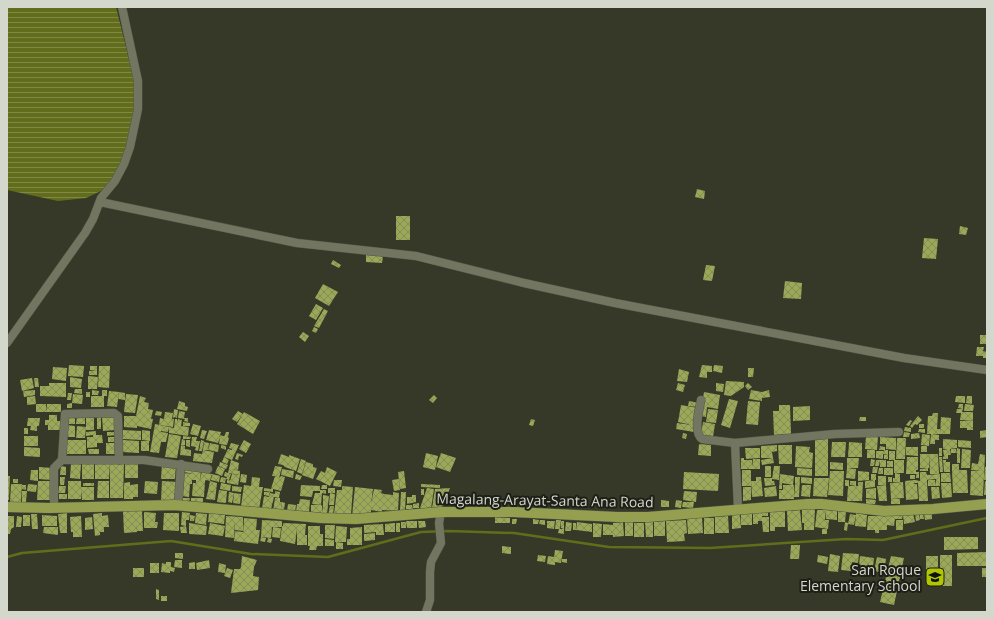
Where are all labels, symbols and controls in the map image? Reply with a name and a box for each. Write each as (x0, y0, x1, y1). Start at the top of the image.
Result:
street label: Magalang-Arayat-Santa Ana Road (436, 489, 654, 511)
place label: San Roque Elementary School (800, 560, 921, 595)
school or university icon: San Roque Elementary School (924, 566, 946, 588)

